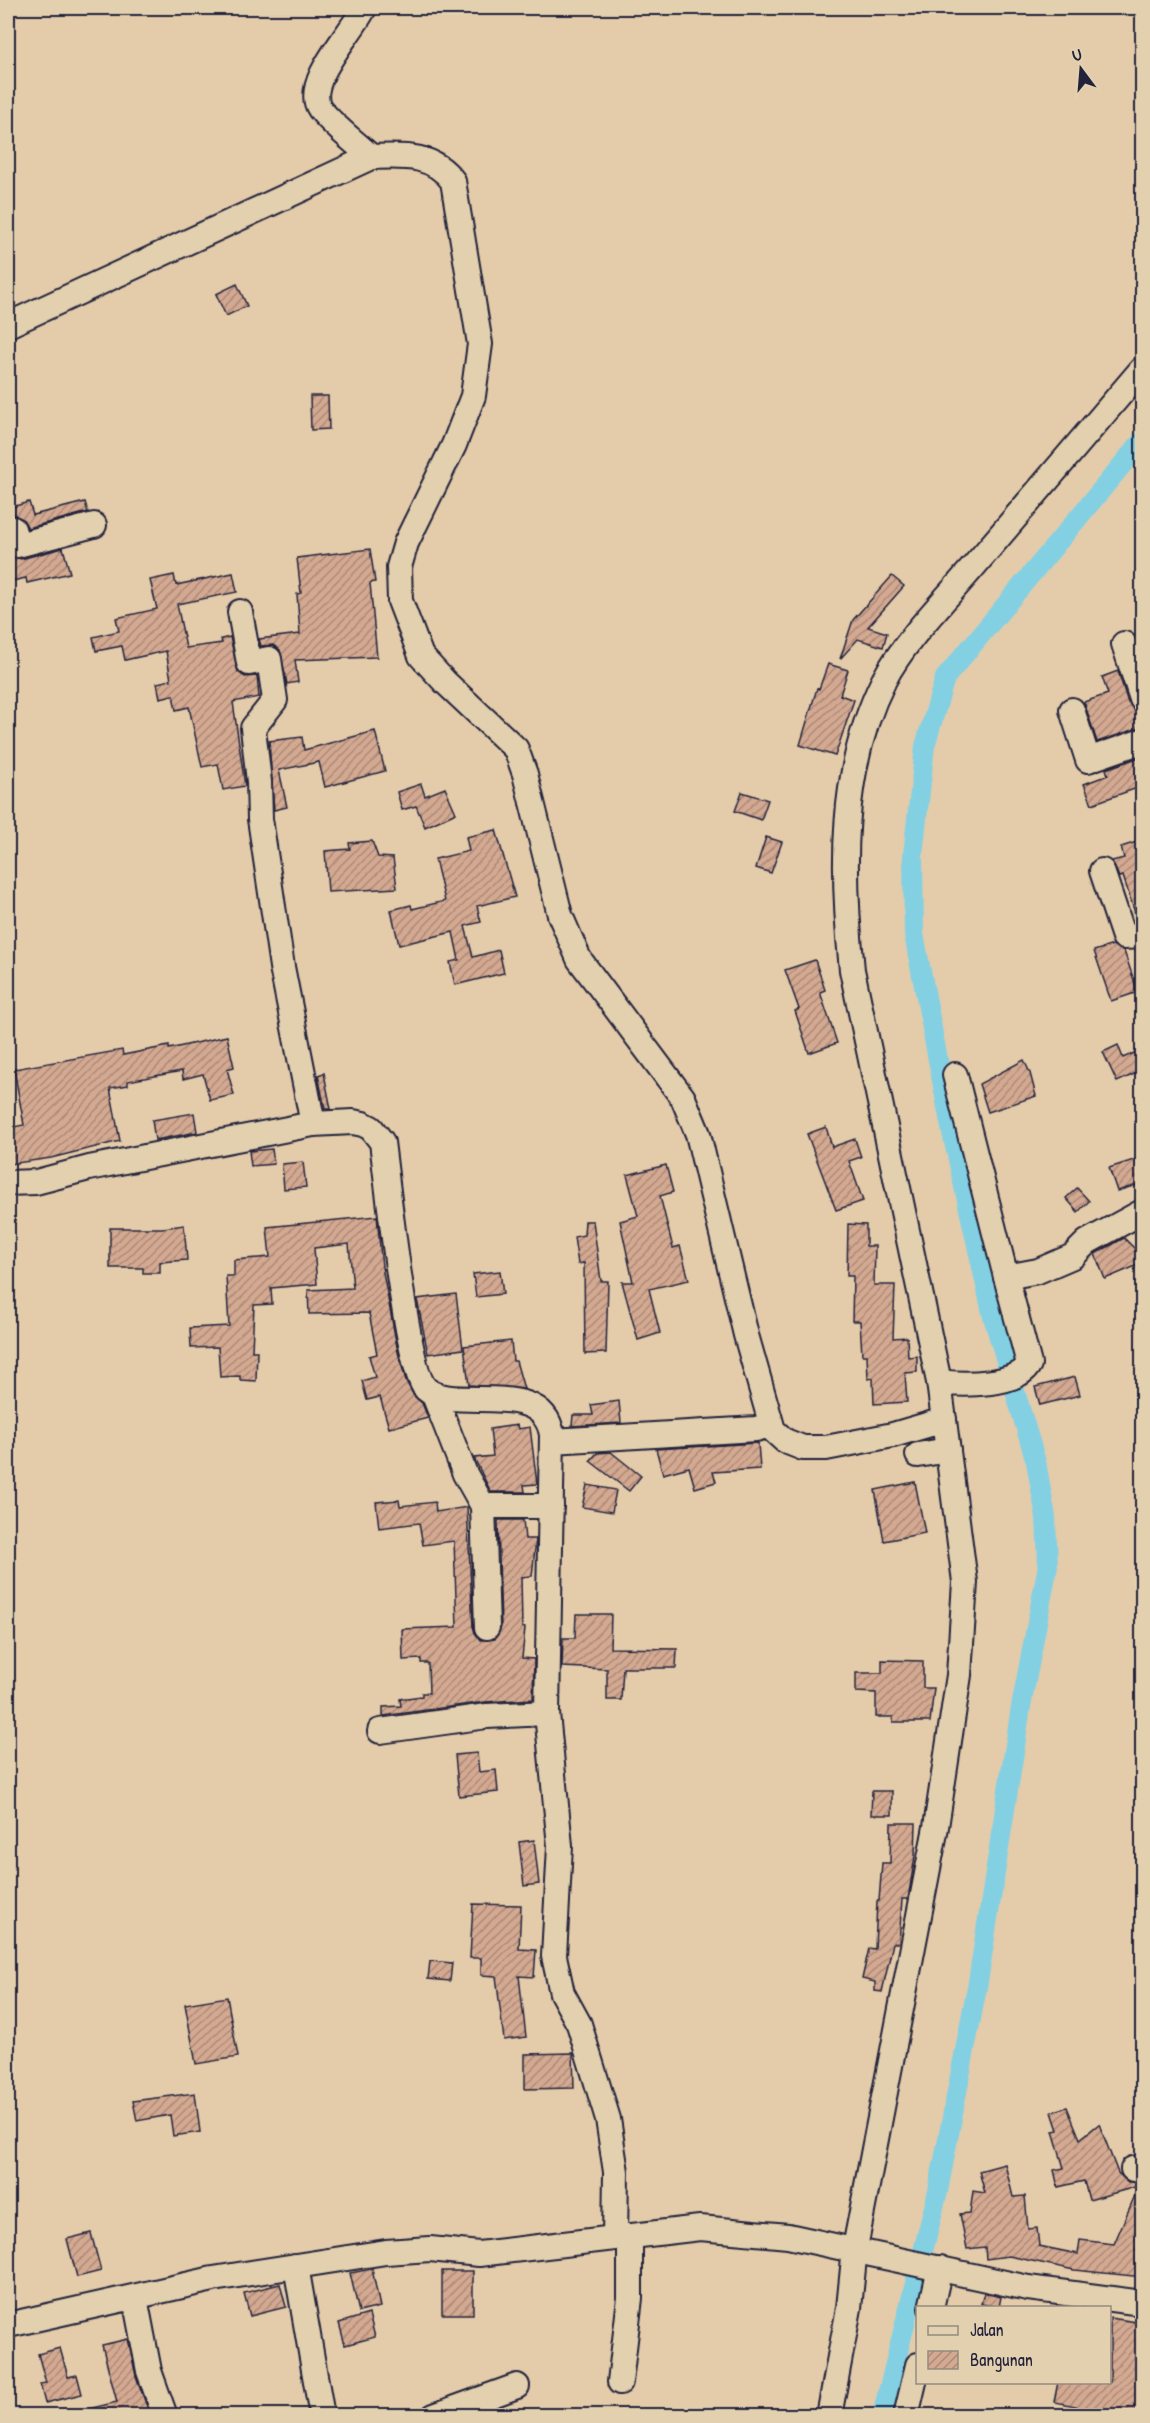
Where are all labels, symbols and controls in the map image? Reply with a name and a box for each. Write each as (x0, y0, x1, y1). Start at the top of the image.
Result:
north arrow (1051, 39, 1111, 99)
text: U (1070, 43, 1084, 66)
legend (916, 2306, 1111, 2384)
text: Jalan (970, 2317, 1004, 2342)
text: Bangunan (970, 2347, 1033, 2372)

